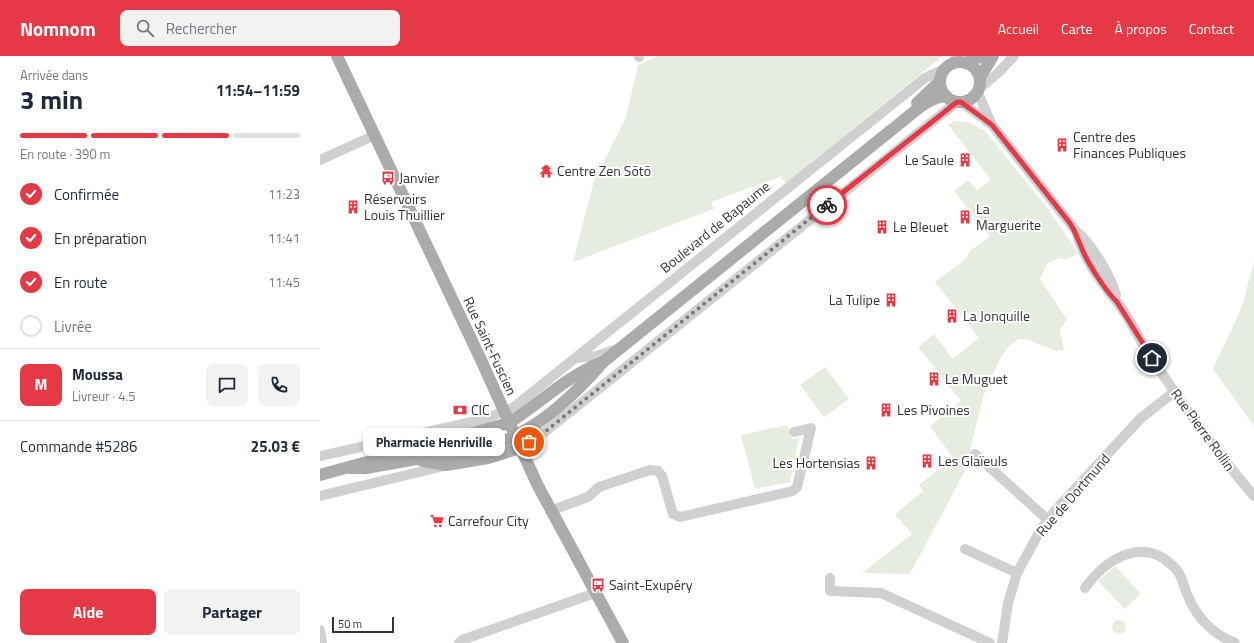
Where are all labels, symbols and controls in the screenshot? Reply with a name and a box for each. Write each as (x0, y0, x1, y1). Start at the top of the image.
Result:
search box (120, 10, 400, 46)
text: Nomnom (20, 14, 96, 43)
icon: search (134, 17, 156, 39)
text: Rechercher (166, 17, 237, 40)
text: Accueil (998, 18, 1039, 39)
text: Carte (1061, 18, 1093, 39)
text: À propos (1115, 18, 1167, 39)
text: Contact (1189, 18, 1234, 39)
text: Arrivée dans (20, 65, 88, 85)
text: 11:54–11:59 (216, 79, 300, 102)
text: 3 min (20, 80, 83, 119)
place label: Centre des Finances Publiques (1073, 126, 1186, 163)
building icon: Centre des Finances Publiques (1054, 137, 1070, 153)
text: En route · 390 m (20, 144, 110, 164)
place label: Le Saule (905, 149, 954, 170)
building icon: Le Saule (957, 152, 973, 168)
place label: Centre Zen Sōtō (557, 160, 651, 181)
temple icon: Centre Zen Sōtō (538, 163, 554, 179)
place label: Janvier (399, 167, 439, 188)
bus stop icon: Janvier (380, 170, 396, 186)
street label: Boulevard de Bapaume (655, 176, 774, 278)
icon: check (20, 183, 42, 205)
text: Confirmée (54, 183, 119, 206)
text: 11:23 (268, 184, 300, 204)
courier (807, 185, 847, 225)
place label: Réservoirs Louis Thuillier (364, 188, 445, 225)
icon: bike (816, 194, 838, 216)
place label: La Marguerite (976, 198, 1041, 235)
building icon: Réservoirs Louis Thuillier (345, 199, 361, 215)
building icon: La Marguerite (957, 209, 973, 225)
place label: Le Bleuet (893, 216, 948, 237)
building icon: Le Bleuet (874, 219, 890, 235)
icon: check (20, 227, 42, 249)
text: En préparation (54, 227, 147, 250)
text: 11:41 (268, 228, 300, 248)
icon: check (20, 271, 42, 293)
text: En route (54, 271, 107, 294)
text: 11:45 (268, 272, 300, 292)
place label: La Tulipe (829, 289, 880, 310)
building icon: La Tulipe (883, 292, 899, 308)
street label: Rue Saint-Fuscien (458, 293, 523, 399)
place label: La Jonquille (963, 305, 1030, 326)
building icon: La Jonquille (944, 308, 960, 324)
text: Livrée (54, 315, 92, 338)
pin (1135, 341, 1169, 375)
icon: home (1141, 347, 1163, 369)
text: Moussa (72, 363, 123, 386)
button: chat (206, 364, 248, 406)
button: phone (258, 364, 300, 406)
place label: Le Muguet (945, 368, 1008, 389)
building icon: Le Muguet (926, 371, 942, 387)
text: M (35, 373, 47, 396)
street label: Rue Pierre Rollin (1166, 384, 1240, 475)
text: Livreur · 4.5 (72, 386, 136, 406)
place label: CIC (471, 399, 490, 420)
place label: Les Pivoines (897, 399, 970, 420)
bank icon: CIC (452, 402, 468, 418)
building icon: Les Pivoines (878, 402, 894, 418)
pin (512, 425, 546, 459)
callout: Pharmacie Henriville (363, 428, 505, 456)
icon: bag (518, 431, 540, 453)
text: Pharmacie Henriville (376, 432, 492, 452)
text: Commande #5286 (20, 435, 137, 458)
text: 25.03 € (251, 435, 300, 458)
street label: Rue de Dortmund (1031, 449, 1115, 541)
place label: Les Glaïeuls (938, 450, 1007, 471)
place label: Les Hortensias (772, 452, 860, 473)
building icon: Les Glaïeuls (919, 453, 935, 469)
building icon: Les Hortensias (863, 455, 879, 471)
place label: Carrefour City (448, 510, 529, 531)
supermarket icon: Carrefour City (429, 513, 445, 529)
place label: Saint-Exupéry (609, 574, 693, 595)
bus stop icon: Saint-Exupéry (590, 577, 606, 593)
button: Aide (20, 589, 156, 635)
button: Partager (164, 589, 300, 635)
scale bar (332, 615, 394, 634)
text: 50 m (338, 616, 362, 632)

